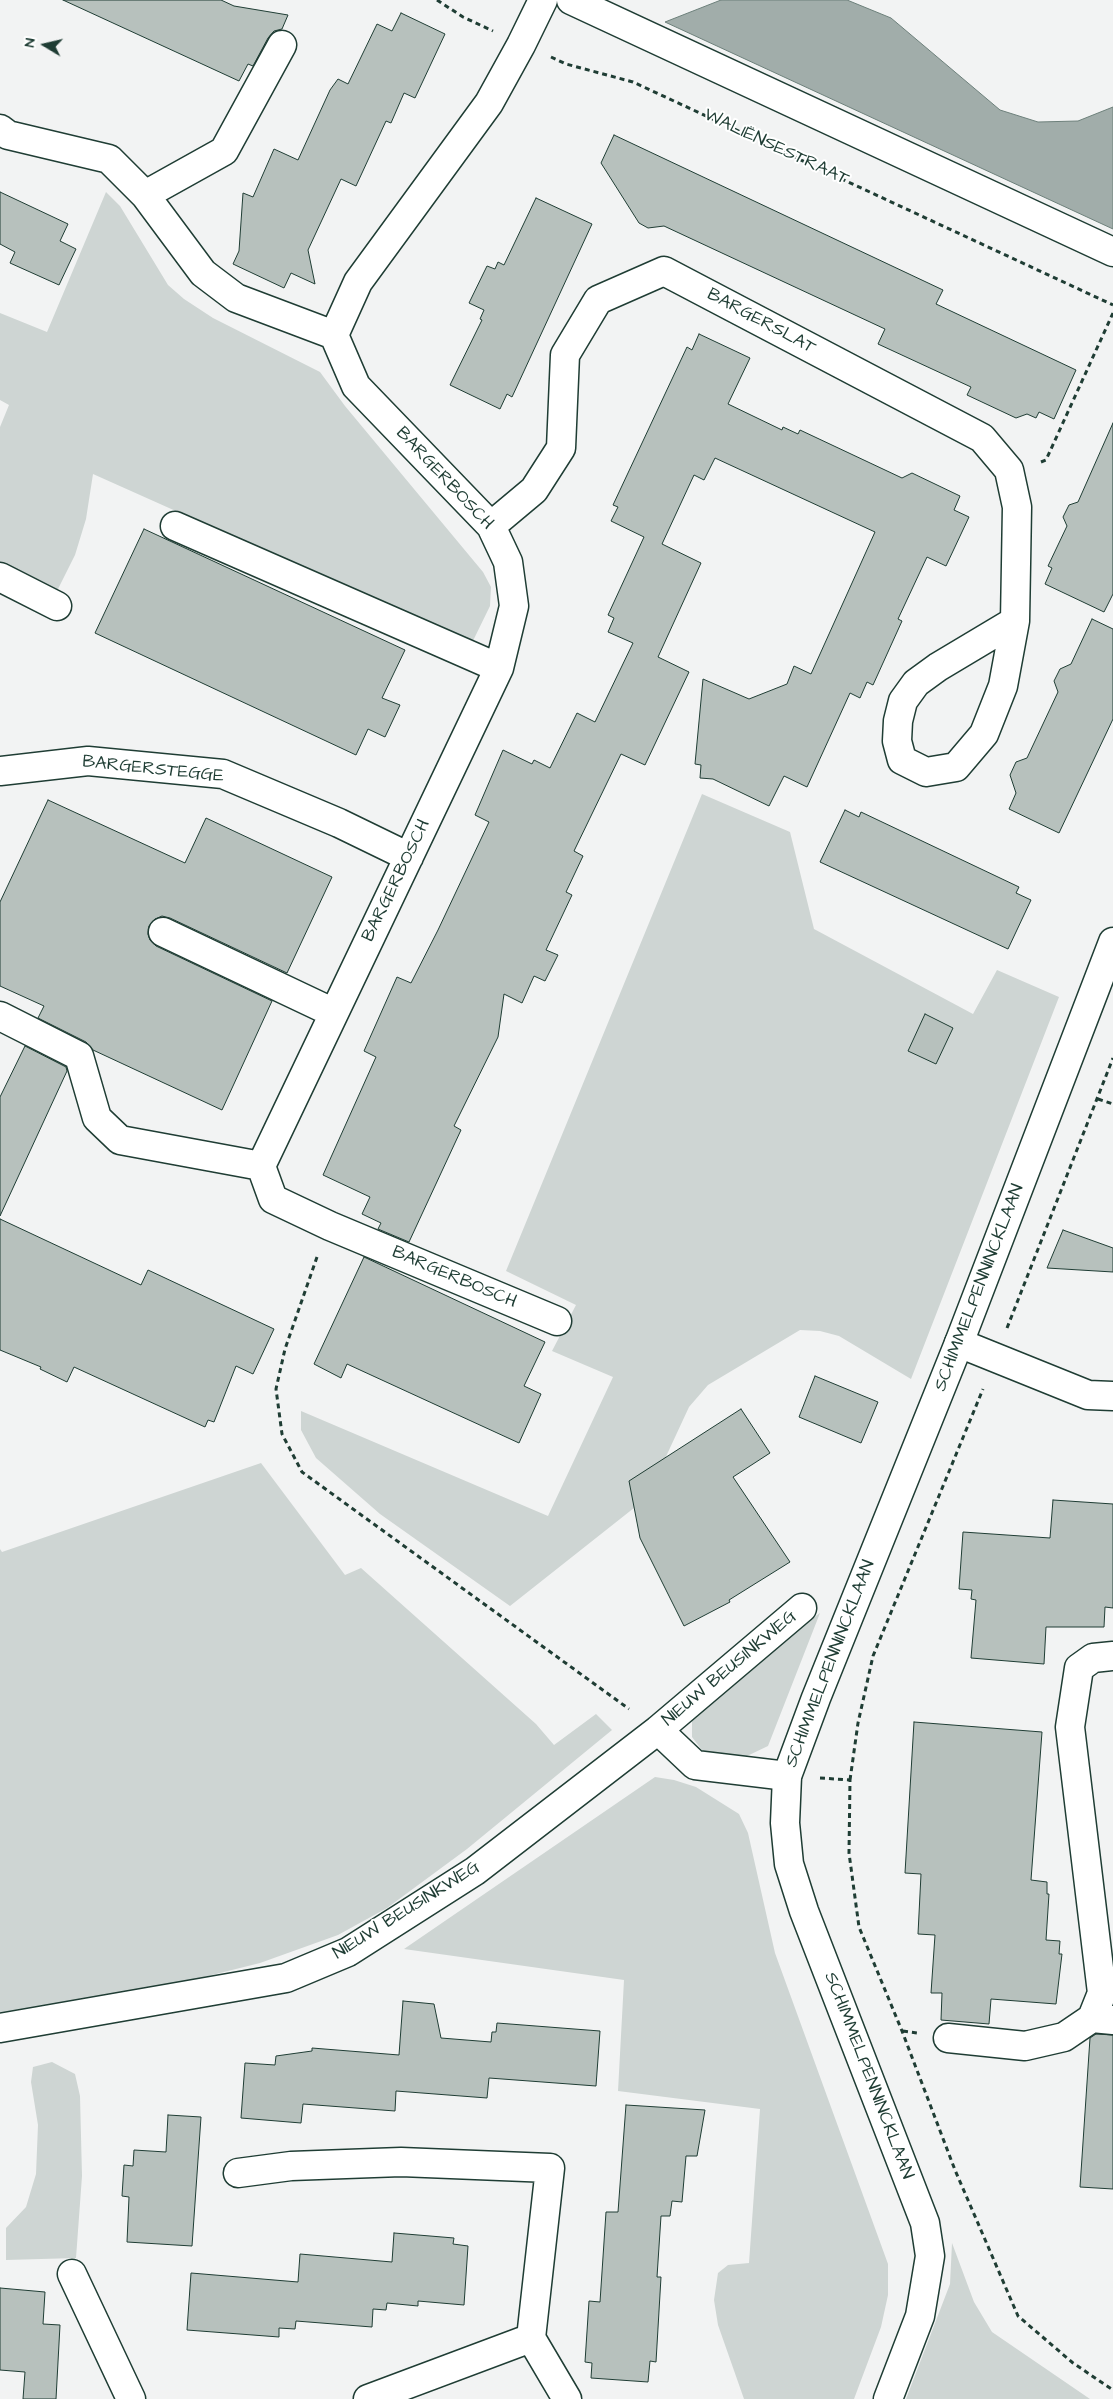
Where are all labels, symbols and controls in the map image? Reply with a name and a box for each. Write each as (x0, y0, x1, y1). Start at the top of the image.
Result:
north arrow (20, 20, 70, 70)
text: N (20, 37, 41, 49)
street label: WALIËNSESTRAAT (700, 105, 852, 191)
street label: BARGERSLAT (703, 284, 819, 360)
street label: BARGERBOSCH (391, 423, 497, 535)
street label: BARGERSTEGGE (81, 752, 225, 788)
street label: BARGERBOSCH (358, 816, 436, 946)
street label: SCHIMMELPENNINCKLAAN (930, 1181, 1030, 1395)
street label: BARGERBOSCH (388, 1242, 520, 1314)
street label: SCHIMMELPENNINCKLAAN (781, 1557, 881, 1771)
street label: NIEUW BEUSINKWEG (658, 1606, 802, 1732)
street label: NIEUW BEUSINKWEG (330, 1857, 484, 1965)
street label: SCHIMMELPENNINCKLAAN (818, 1969, 918, 2183)

